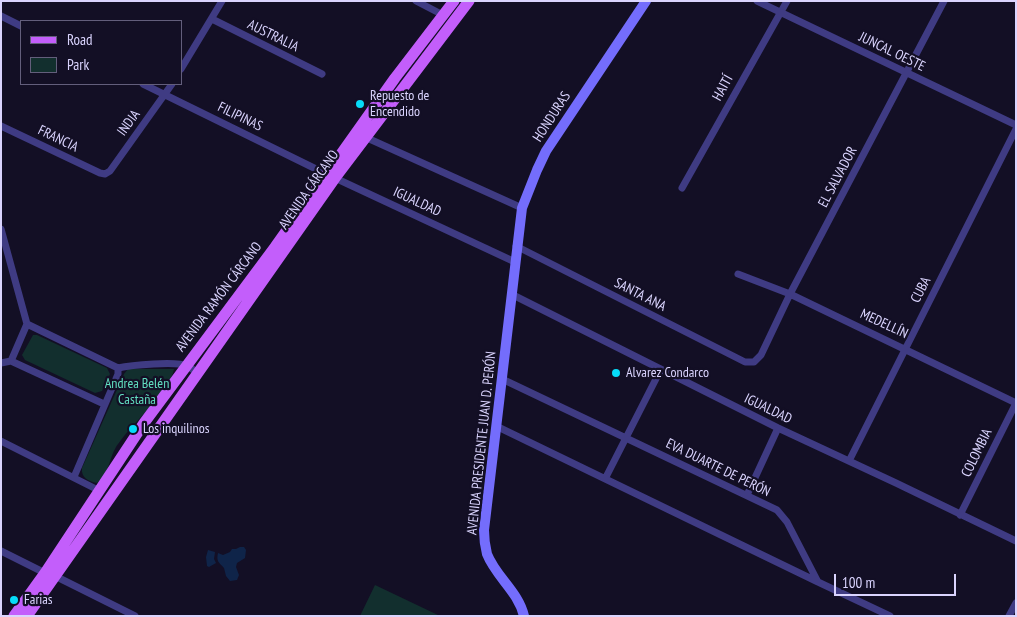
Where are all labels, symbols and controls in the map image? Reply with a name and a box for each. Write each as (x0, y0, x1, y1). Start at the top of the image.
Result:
street label: AUSTRALIA (245, 16, 301, 56)
legend (20, 20, 182, 85)
street label: JUNCAL OESTE (856, 29, 928, 75)
text: Road (67, 30, 93, 49)
text: Park (67, 55, 89, 74)
street label: HAITÍ (709, 72, 737, 104)
place label: Repuesto de Encendido (370, 88, 429, 120)
street label: HONDURAS (530, 89, 574, 145)
marker: Repuesto de Encendido (354, 98, 366, 110)
street label: FILIPINAS (215, 99, 265, 135)
street label: INDIA (114, 107, 144, 139)
street label: FRANCIA (35, 122, 81, 156)
street label: EL SALVADOR (815, 144, 861, 210)
street label: AVENIDA CÁRCANO (275, 147, 343, 233)
street label: IGUALDAD (390, 184, 444, 220)
street label: AVENIDA RAMÓN CÁRCANO (172, 239, 266, 355)
street label: CUBA (907, 274, 935, 306)
street label: SANTA ANA (611, 275, 669, 315)
street label: MEDELLÍN (857, 306, 911, 342)
street label: AVENIDA PRESIDENTE JUAN D. PERÓN (464, 350, 500, 536)
place label: Alvarez Condarco (626, 365, 709, 381)
marker: Alvarez Condarco (610, 367, 622, 379)
park label: Andrea Belén Castaña (105, 376, 169, 408)
street label: IGUALDAD (741, 390, 795, 428)
place label: Los inquilinos (143, 421, 210, 437)
marker: Los inquilinos (127, 423, 139, 435)
street label: COLOMBIA (958, 426, 996, 480)
street label: EVA DUARTE DE PERÓN (663, 435, 773, 501)
scale bar (837, 564, 960, 596)
text: 100 m (842, 573, 875, 592)
place label: Farias (24, 592, 53, 608)
marker: Farias (8, 594, 20, 606)

